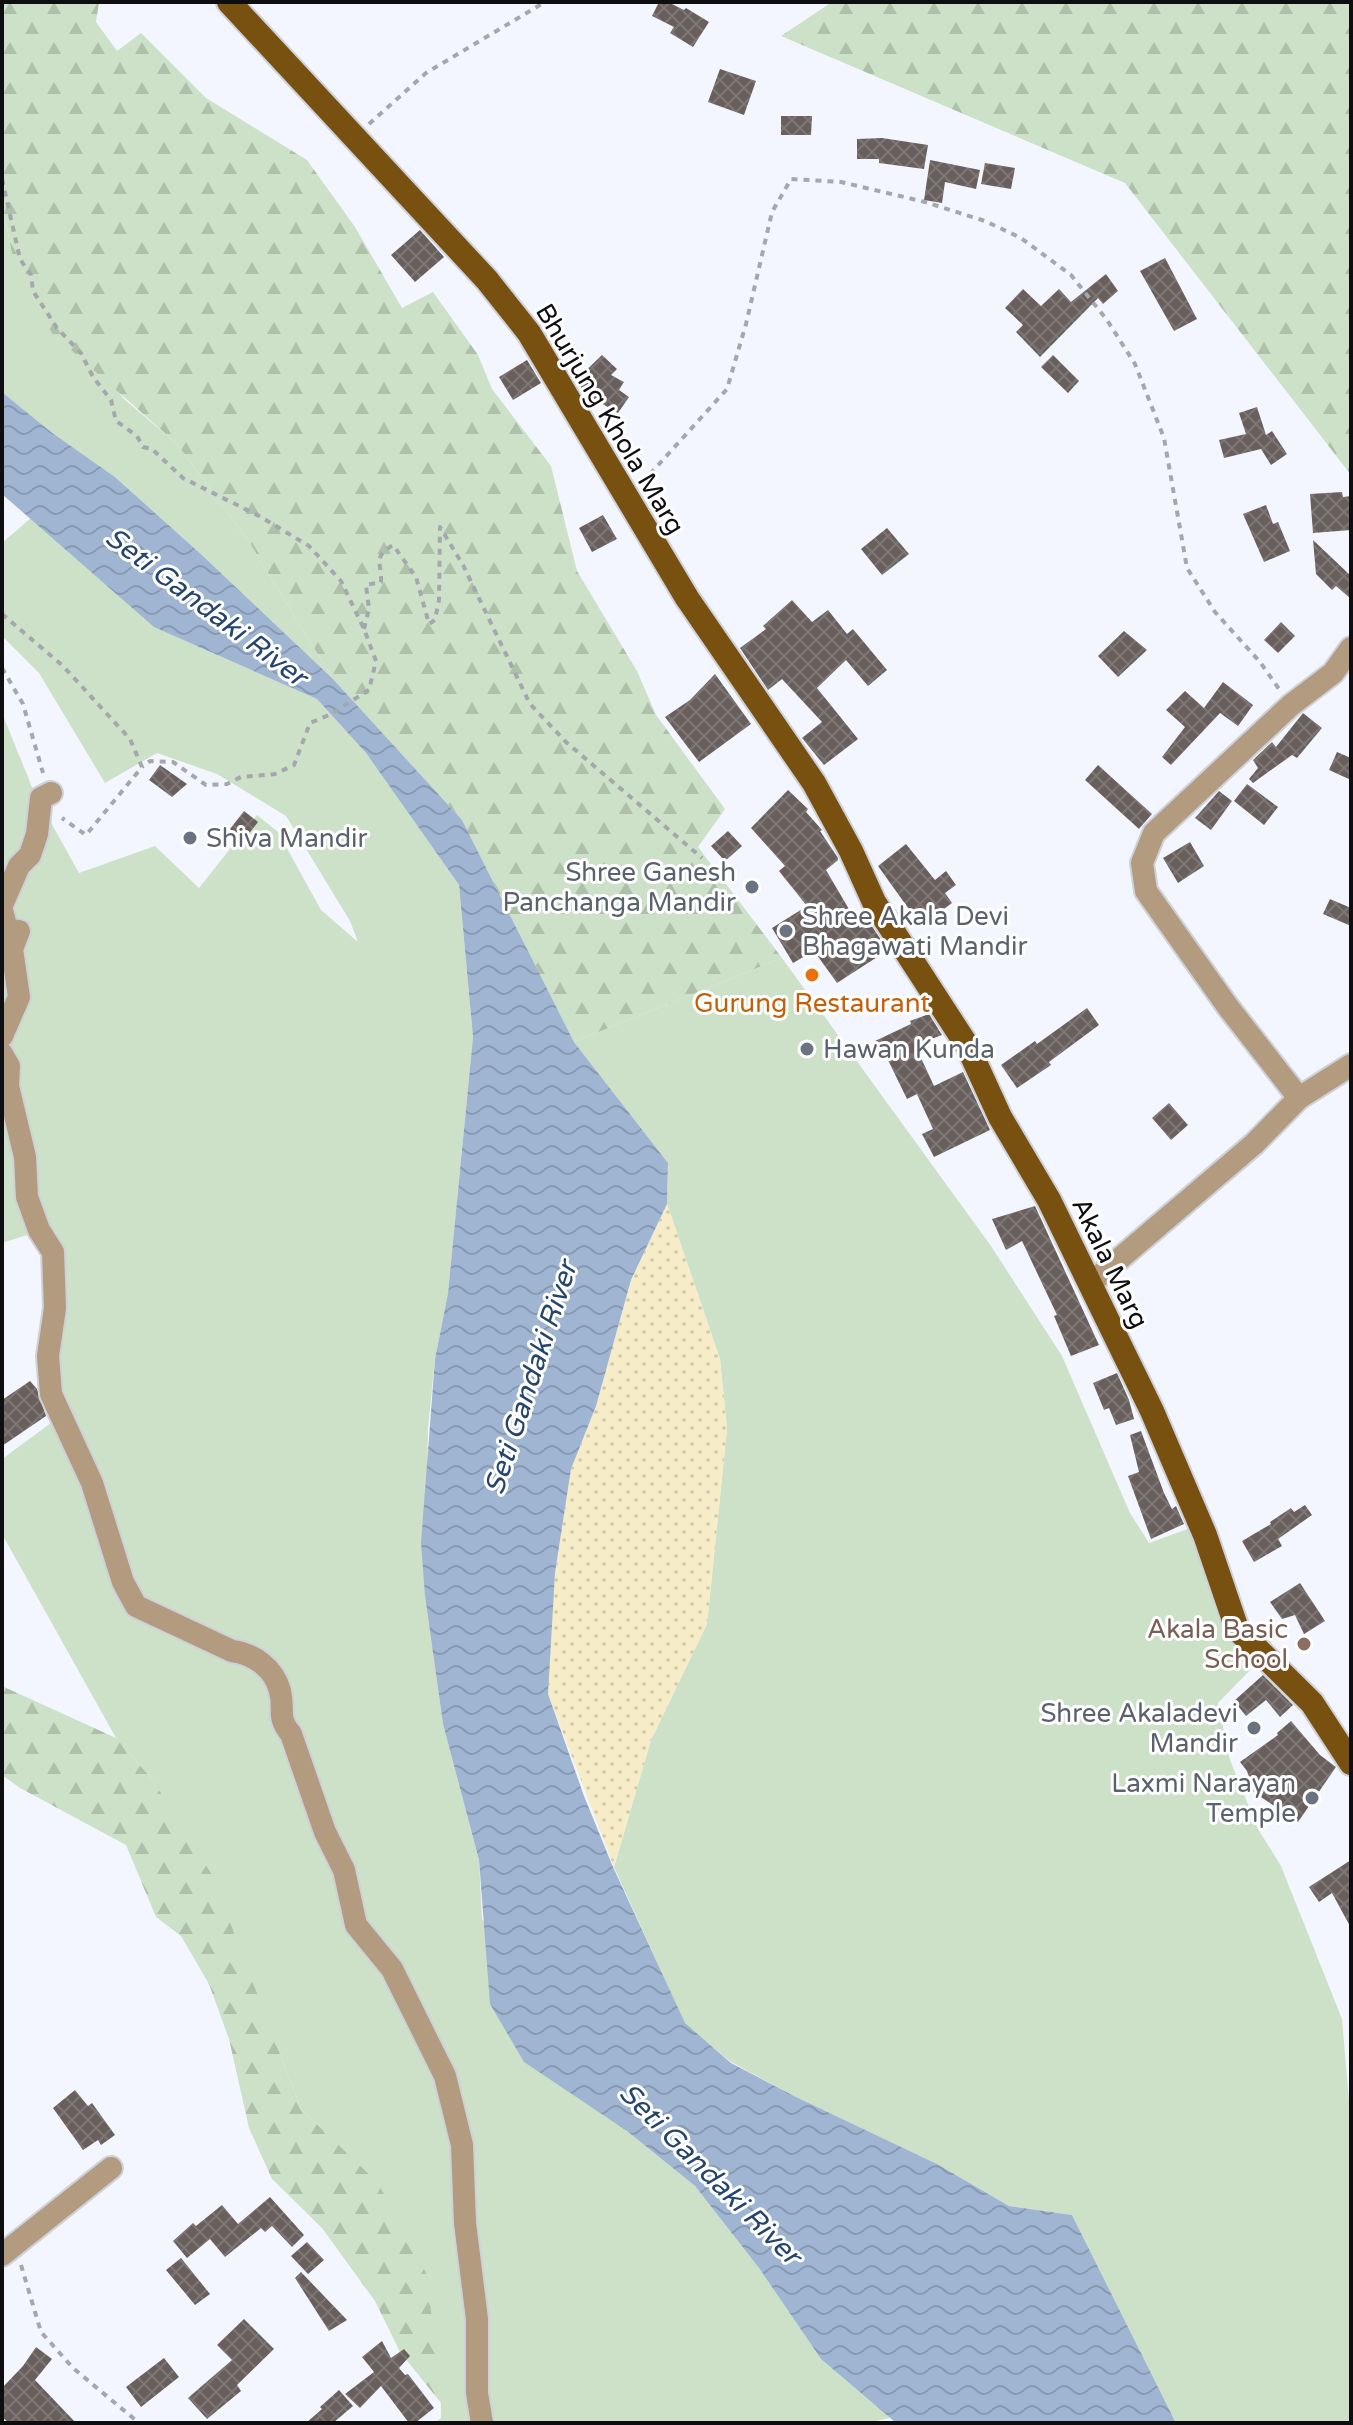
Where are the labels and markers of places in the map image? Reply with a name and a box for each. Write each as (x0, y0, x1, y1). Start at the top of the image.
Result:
place label: Shiva Mandir (206, 823, 368, 854)
marker: Shiva Mandir (181, 829, 199, 847)
place label: Shree Ganesh Panchanga Mandir (502, 857, 736, 918)
marker: Shree Ganesh Panchanga Mandir (743, 878, 761, 896)
place label: Shree Akala Devi Bhagawati Mandir (802, 901, 1027, 962)
marker: Shree Akala Devi Bhagawati Mandir (777, 922, 795, 940)
marker: Gurung Restaurant (803, 966, 821, 984)
place label: Gurung Restaurant (694, 988, 930, 1019)
place label: Hawan Kunda (823, 1034, 995, 1065)
marker: Hawan Kunda (798, 1040, 816, 1058)
place label: Akala Basic School (1147, 1614, 1288, 1675)
marker: Akala Basic School (1295, 1635, 1313, 1653)
place label: Shree Akaladevi Mandir (1041, 1698, 1238, 1759)
marker: Shree Akaladevi Mandir (1245, 1719, 1263, 1737)
place label: Laxmi Narayan Temple (1111, 1768, 1296, 1829)
marker: Laxmi Narayan Temple (1303, 1789, 1321, 1807)

